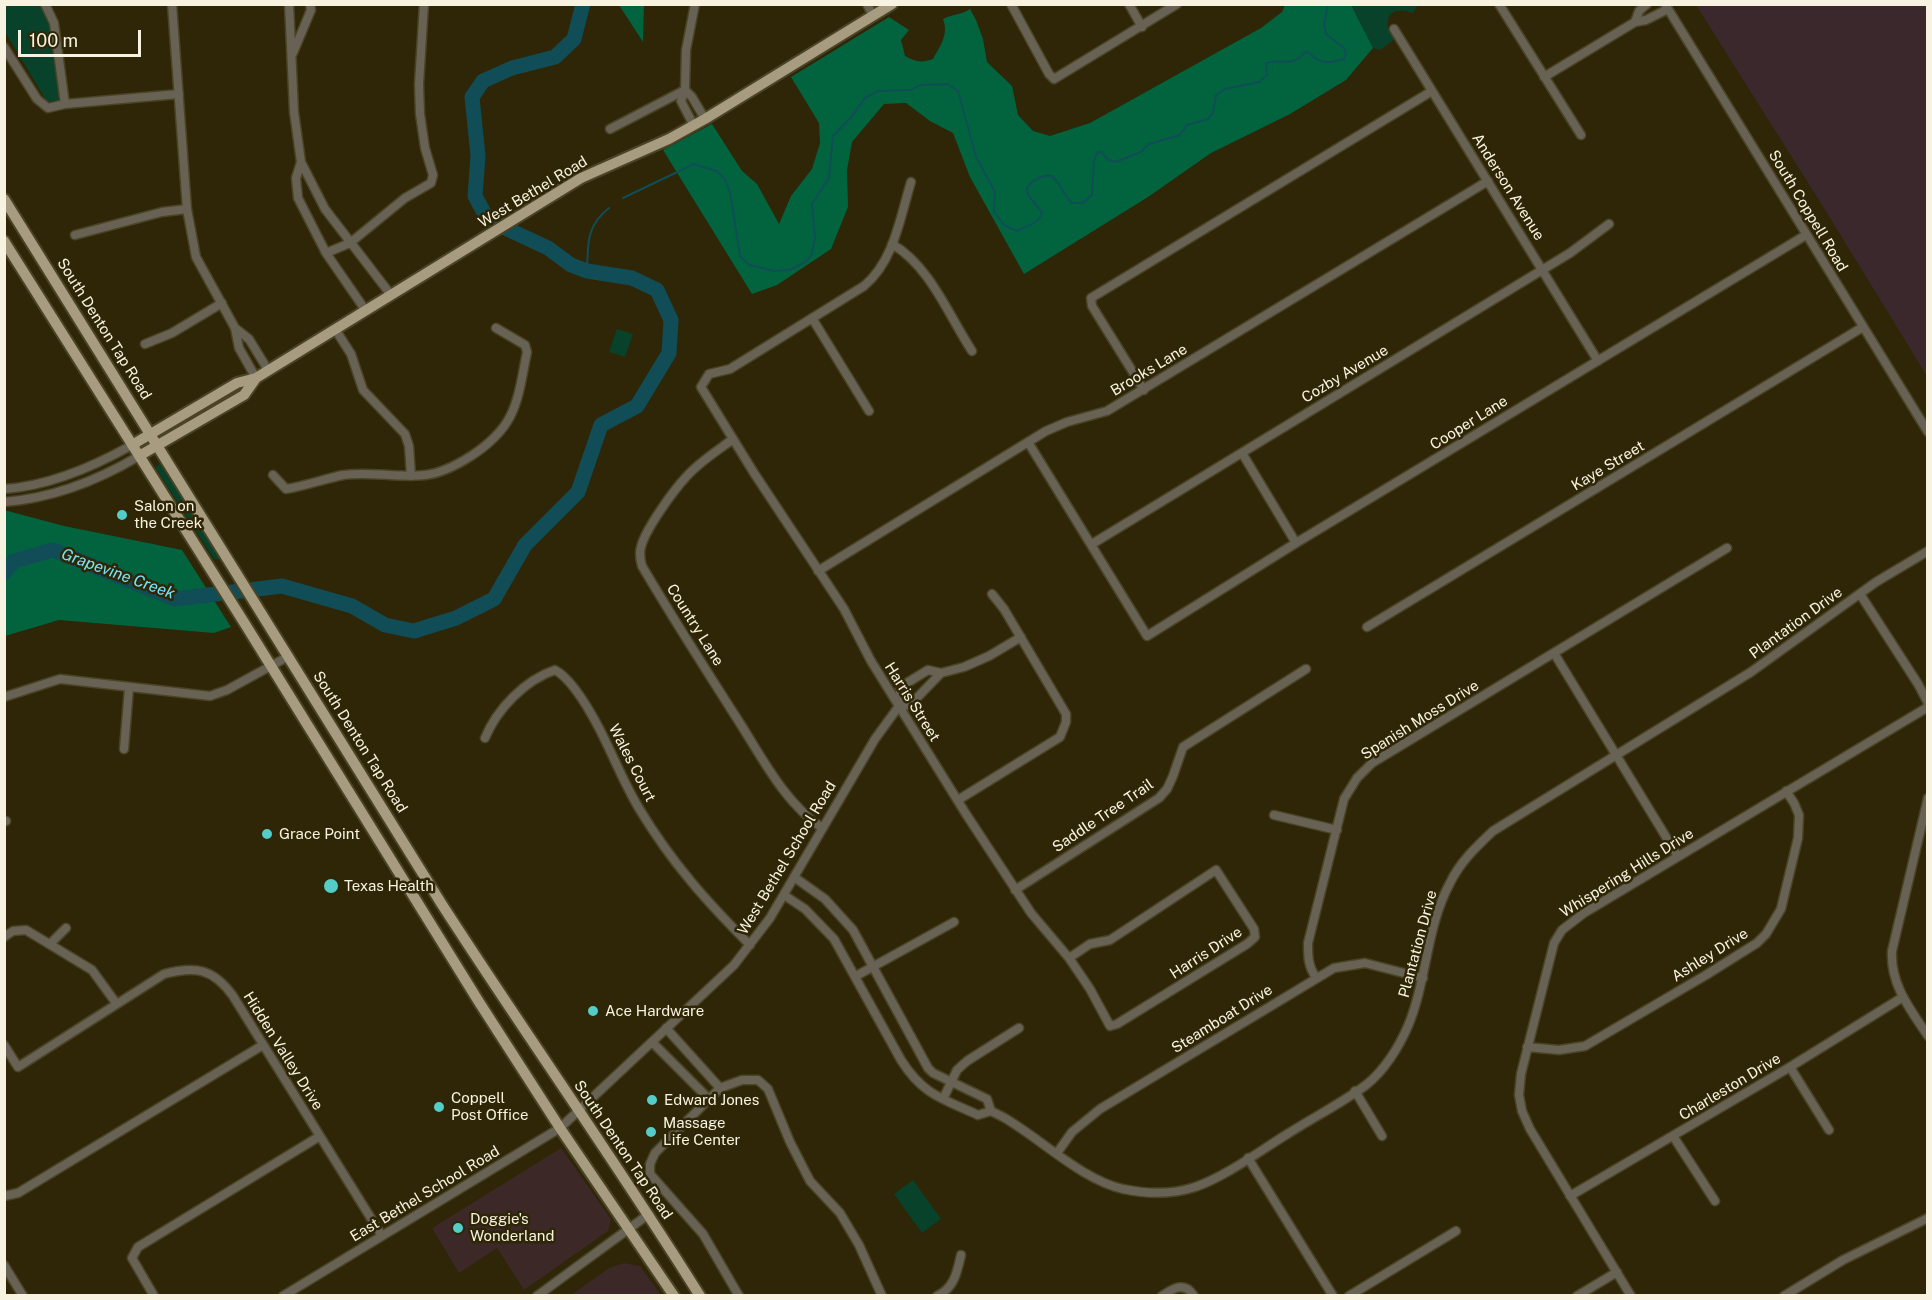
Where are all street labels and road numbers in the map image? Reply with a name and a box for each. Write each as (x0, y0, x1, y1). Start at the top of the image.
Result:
street label: Anderson Avenue (1468, 130, 1548, 244)
street label: South Coppell Road (1765, 147, 1851, 275)
street label: West Bethel Road (475, 152, 591, 232)
street label: South Denton Tap Road (53, 255, 155, 403)
street label: Brooks Lane (1107, 340, 1191, 400)
street label: Cozby Avenue (1298, 341, 1392, 407)
street label: Cooper Lane (1427, 392, 1511, 454)
street label: Kaye Street (1568, 437, 1648, 495)
street label: Country Lane (663, 581, 727, 669)
street label: Plantation Drive (1746, 583, 1846, 663)
street label: Harris Street (880, 659, 944, 745)
street label: South Denton Tap Road (309, 668, 411, 816)
street label: Spanish Moss Drive (1358, 676, 1482, 764)
street label: Wales Court (605, 721, 659, 805)
street label: Saddle Tree Trail (1049, 776, 1157, 856)
street label: West Bethel School Road (734, 778, 840, 938)
street label: Whispering Hills Drive (1557, 825, 1697, 921)
street label: Plantation Drive (1395, 888, 1441, 1000)
street label: Harris Drive (1167, 923, 1245, 983)
street label: Ashley Drive (1668, 924, 1752, 986)
street label: Steamboat Drive (1168, 981, 1276, 1057)
street label: Hidden Valley Drive (239, 989, 327, 1113)
street label: Charleston Drive (1676, 1050, 1784, 1124)
street label: South Denton Tap Road (570, 1077, 676, 1223)
street label: East Bethel School Road (347, 1142, 503, 1246)

